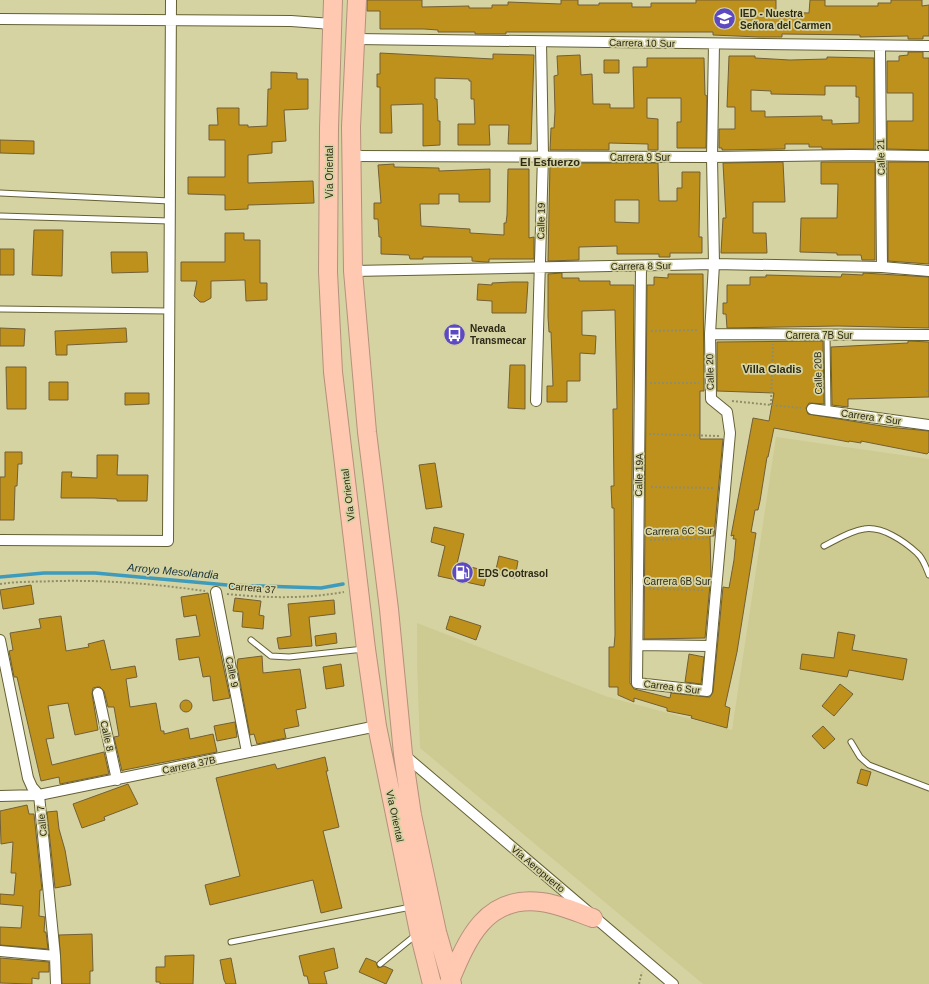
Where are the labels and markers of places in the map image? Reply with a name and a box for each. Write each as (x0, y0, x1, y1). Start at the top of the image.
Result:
school or university icon: IED - Nuestra Señora del Carmen (712, 6, 738, 32)
place label: IED - Nuestra Señora del Carmen (740, 8, 831, 31)
bus stop icon: Nevada Transmecar (441, 321, 467, 347)
place label: Nevada Transmecar (470, 323, 526, 346)
fuel station icon: EDS Cootrasol (450, 560, 476, 586)
place label: EDS Cootrasol (478, 568, 548, 579)

